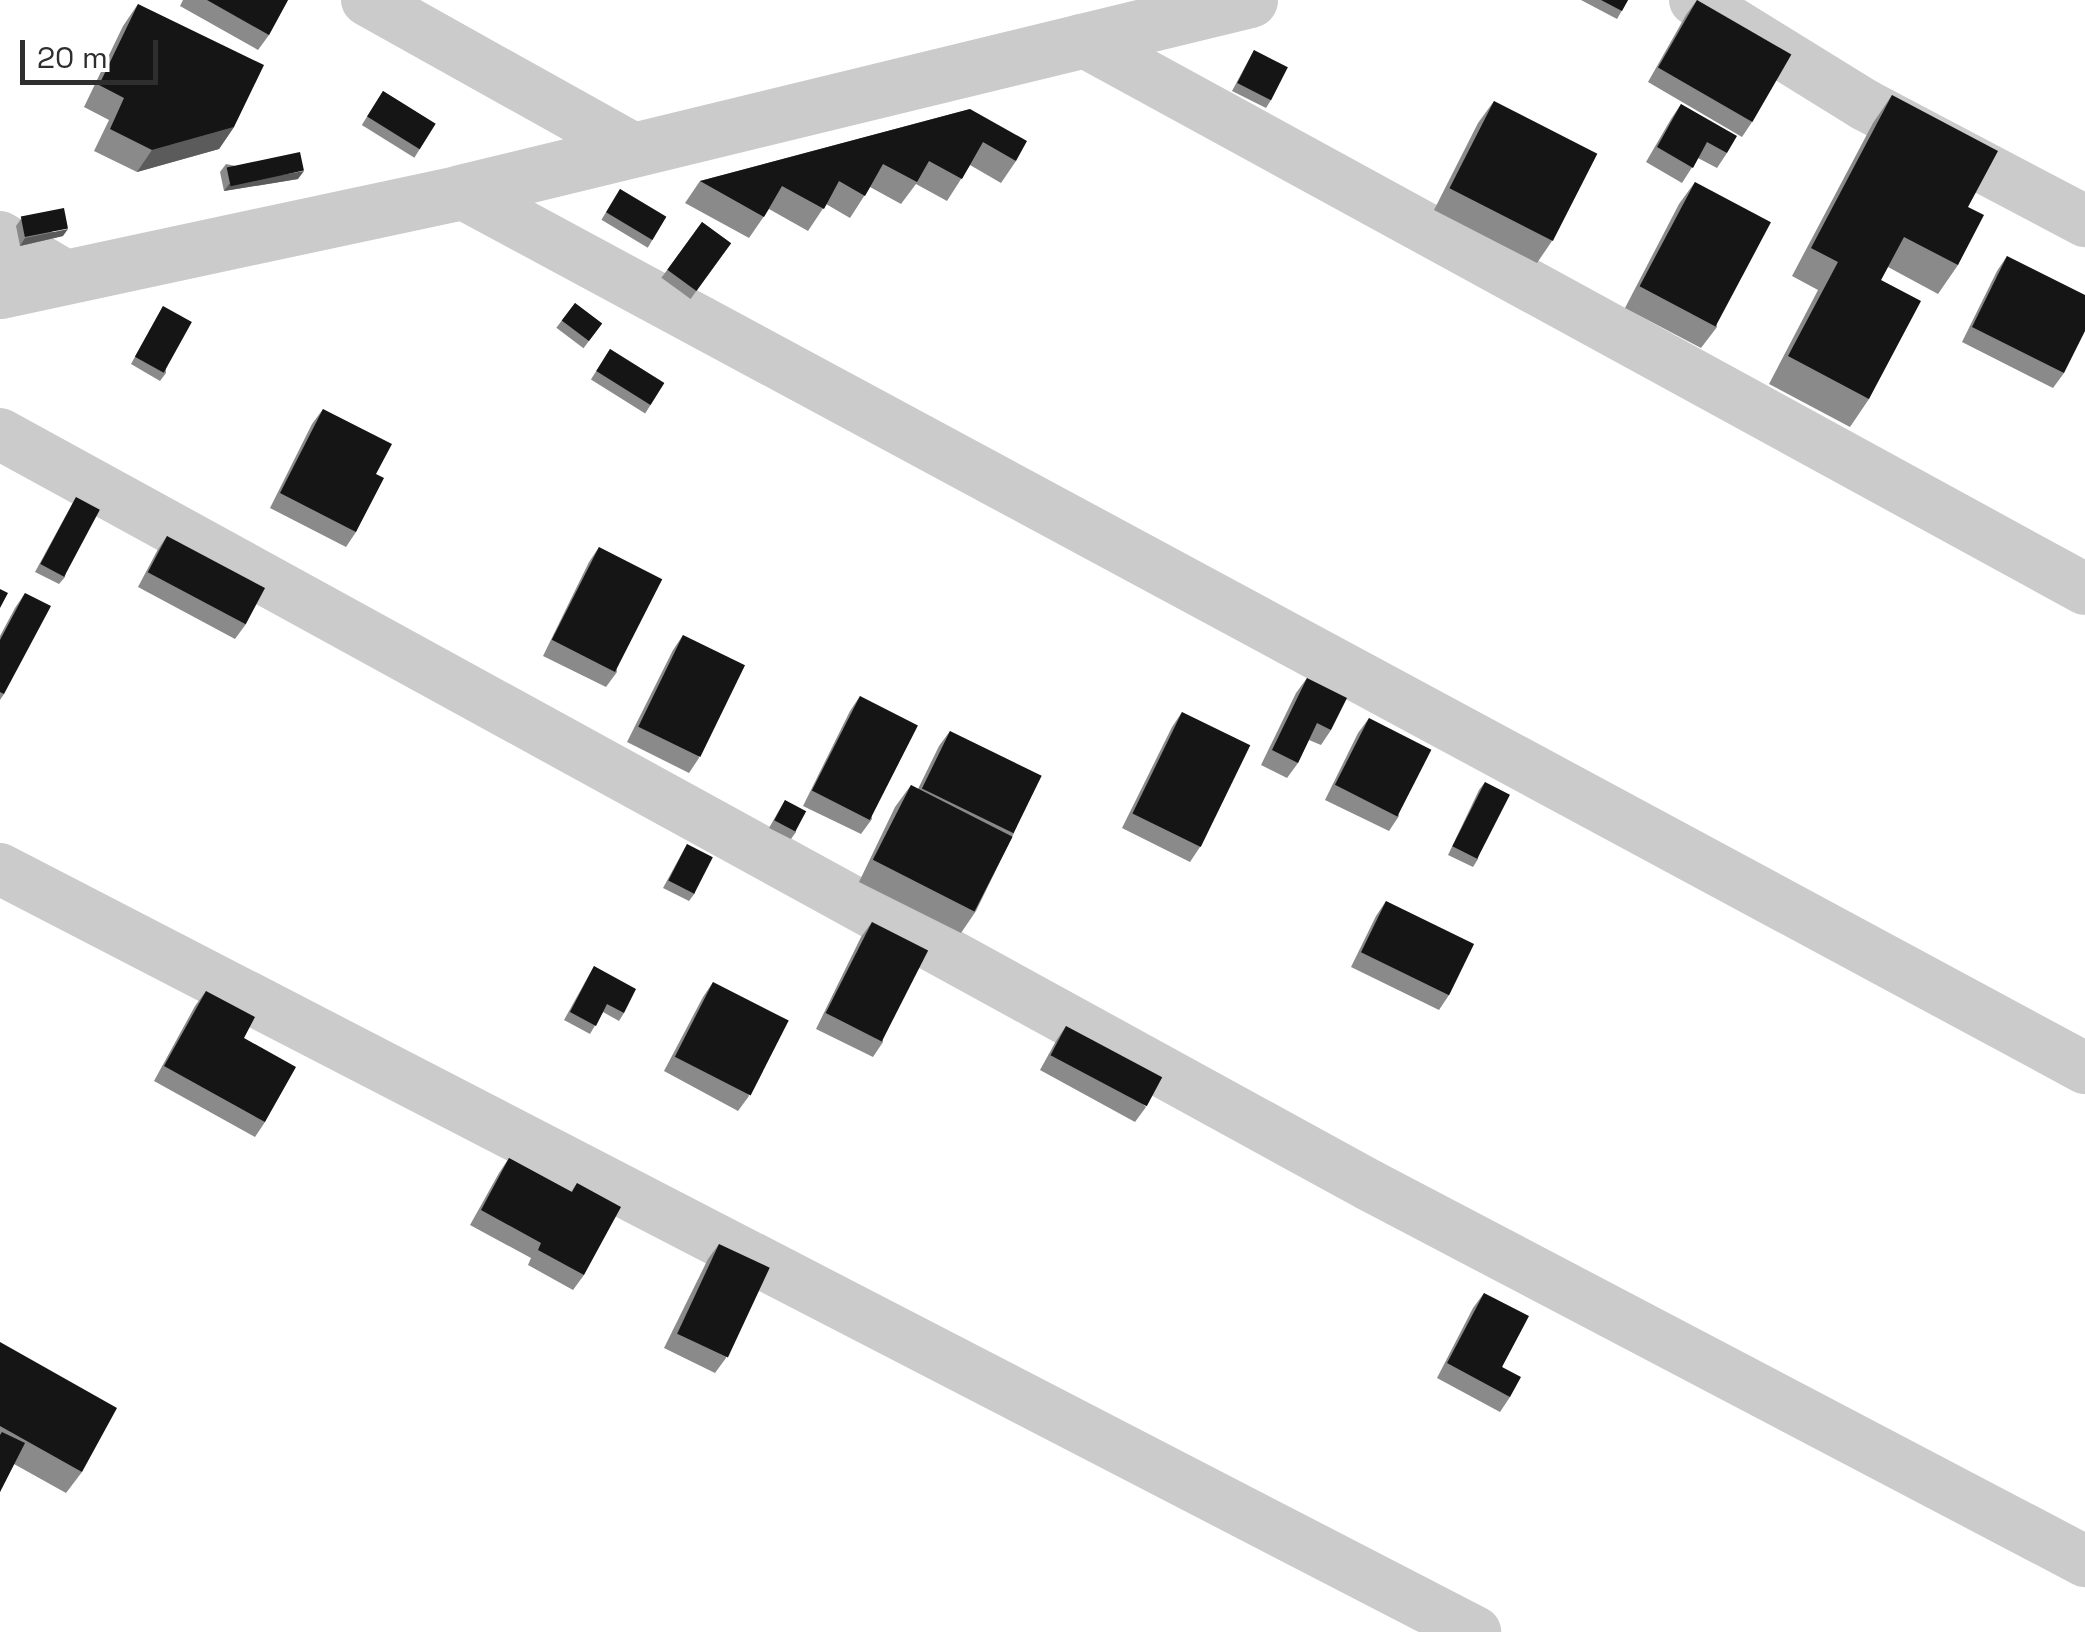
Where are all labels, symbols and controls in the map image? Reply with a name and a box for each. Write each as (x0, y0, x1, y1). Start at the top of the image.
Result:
scale bar (25, 20, 162, 82)
text: 20 m (37, 38, 108, 77)

